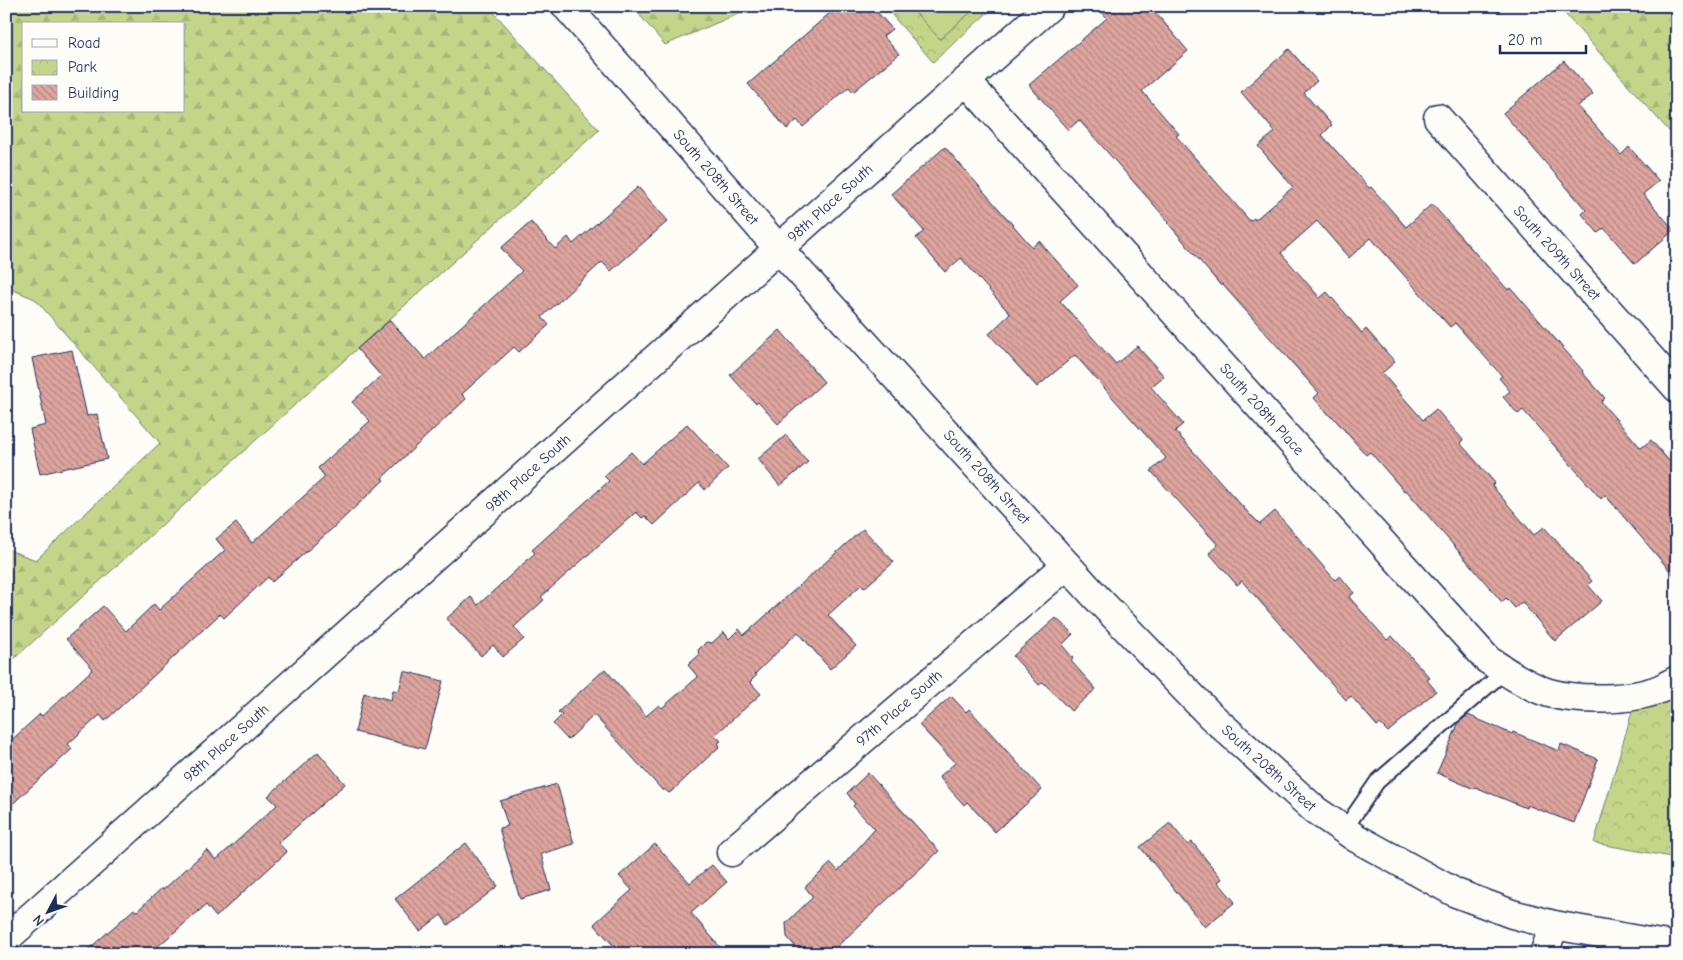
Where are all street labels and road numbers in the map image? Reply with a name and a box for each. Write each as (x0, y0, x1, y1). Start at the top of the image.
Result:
street label: South 208th Street (670, 126, 763, 229)
street label: 98th Place South (784, 160, 876, 246)
street label: South 209th Street (1510, 202, 1605, 305)
street label: South 208th Place (1216, 359, 1308, 459)
street label: South 208th Street (940, 426, 1035, 528)
street label: 98th Place South (482, 430, 574, 516)
street label: 97th Place South (852, 666, 946, 750)
street label: 98th Place South (180, 700, 272, 786)
street label: South 208th Street (1218, 721, 1320, 816)

